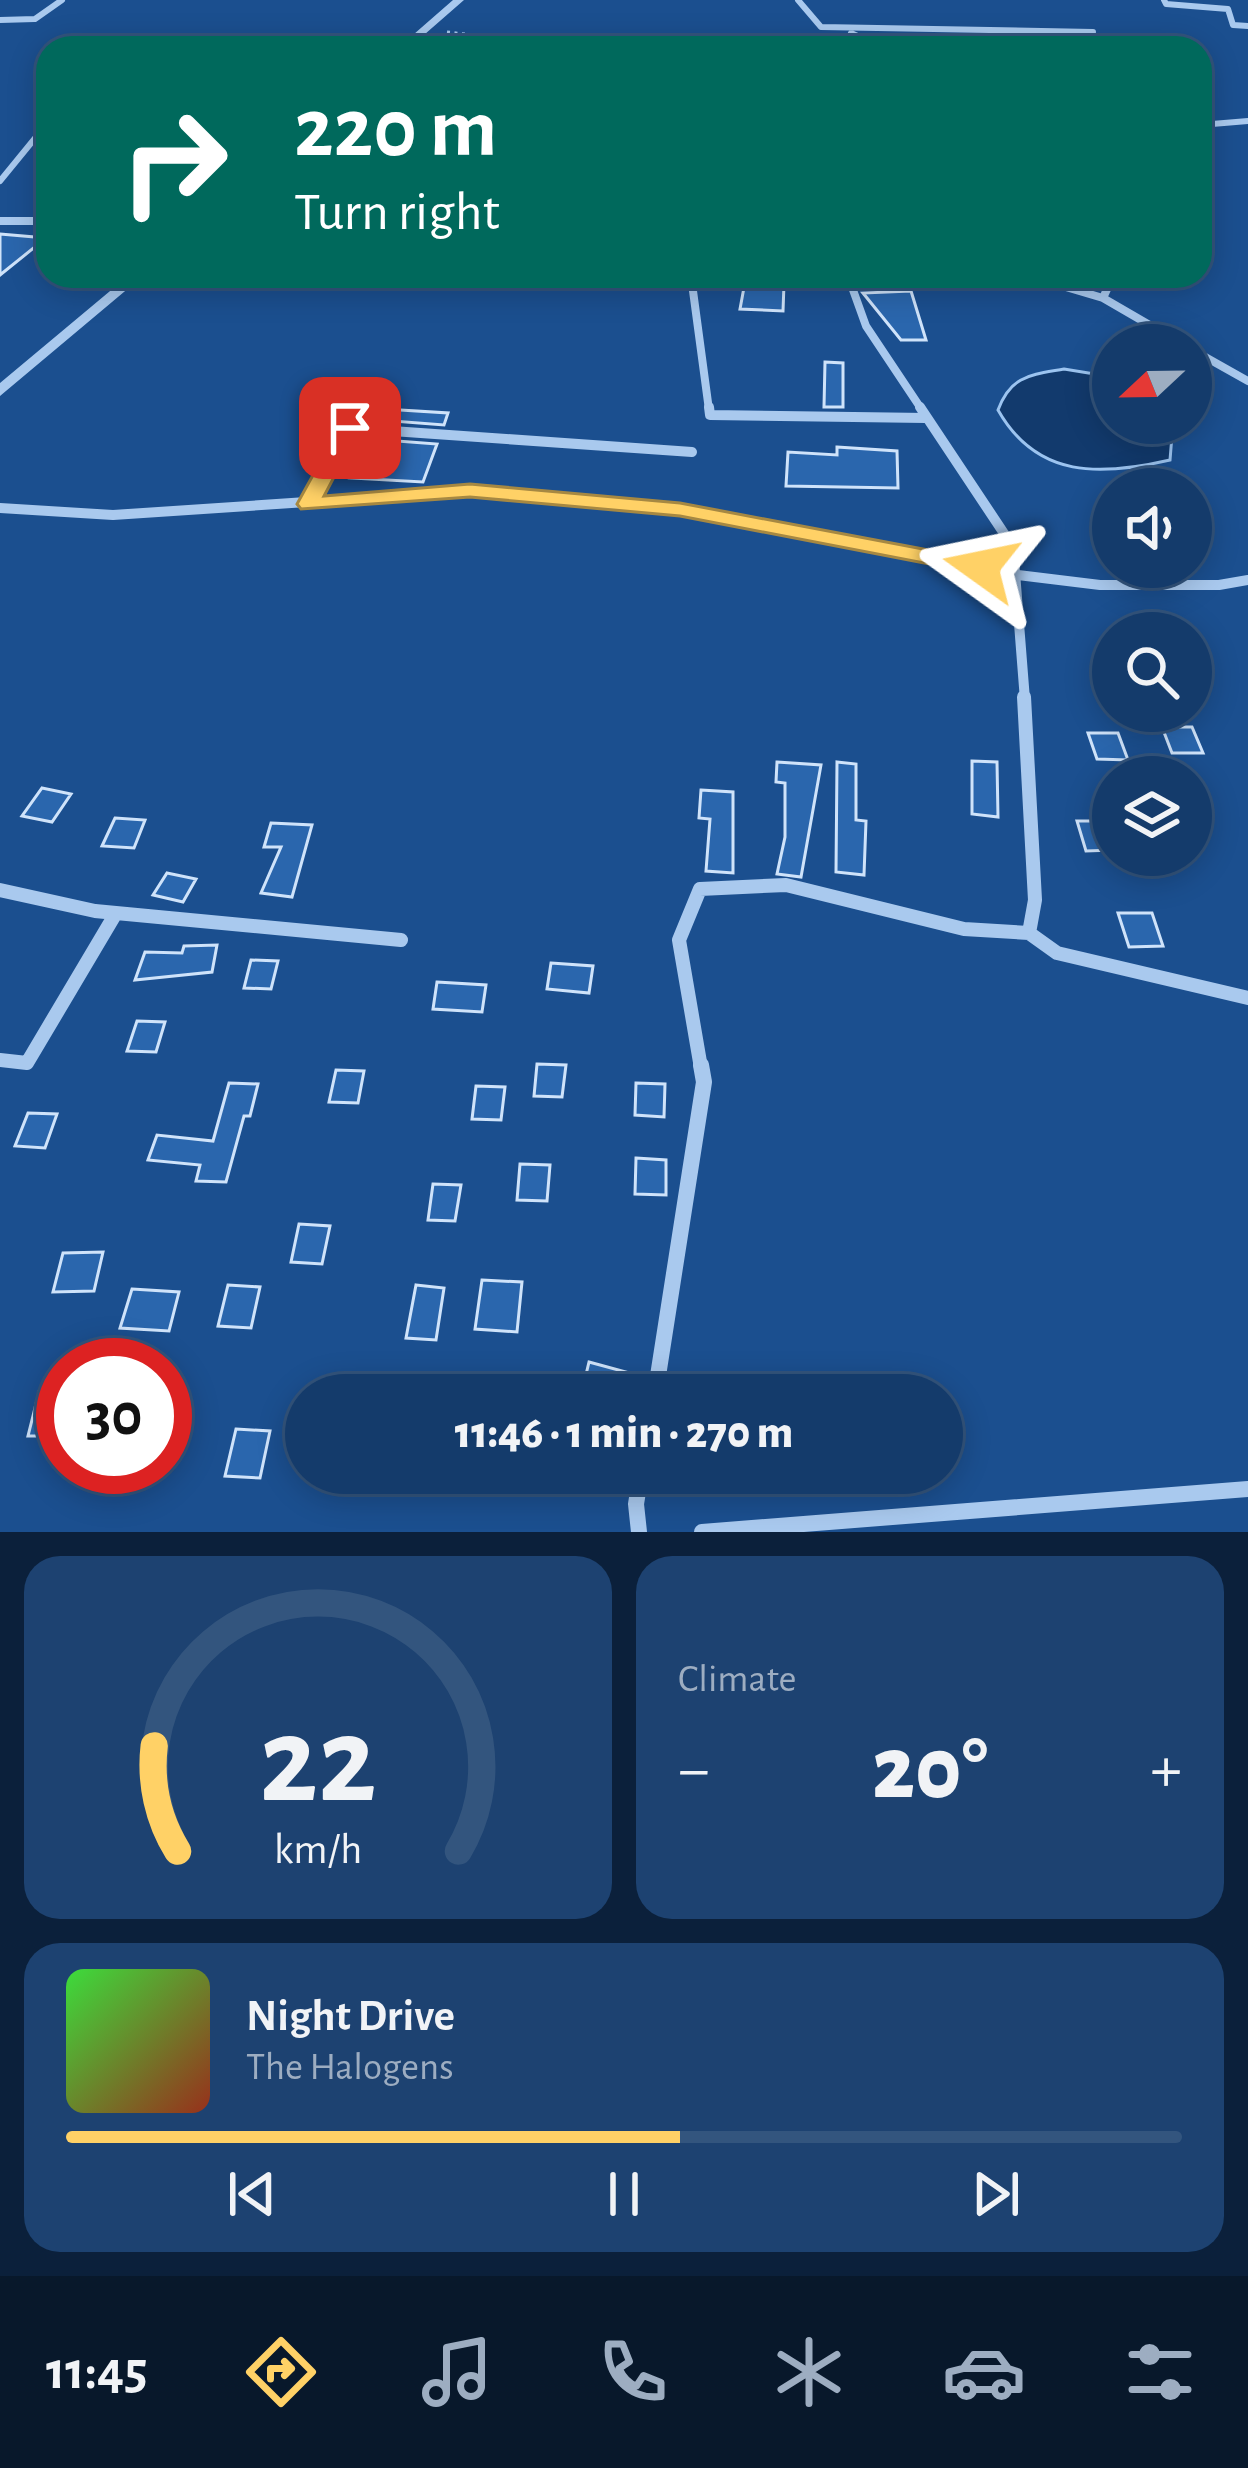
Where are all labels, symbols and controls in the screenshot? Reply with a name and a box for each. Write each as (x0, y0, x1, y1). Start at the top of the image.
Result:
icon: right (96, 84, 252, 240)
text: 220 m (294, 88, 497, 172)
text: Turn right (294, 186, 500, 240)
north arrow (1092, 324, 1212, 444)
map controls (1092, 324, 1212, 876)
pin (299, 377, 401, 479)
icon: arrive (317, 395, 383, 461)
button: sound (1092, 468, 1212, 588)
position arrow (918, 504, 1044, 630)
button: search (1092, 612, 1212, 732)
button: layers (1092, 756, 1212, 876)
speed limit sign: 30 (36, 1338, 192, 1494)
text: 11:46 · 1 min · 270 m (455, 1411, 793, 1456)
text: Climate (678, 1660, 796, 1699)
text: 22 (259, 1700, 377, 1825)
text: 20° (872, 1725, 988, 1815)
text: − (678, 1737, 710, 1803)
text: + (1150, 1737, 1182, 1803)
text: km/h (274, 1828, 362, 1871)
text: Night Drive (246, 1994, 455, 2039)
text: The Halogens (246, 2048, 454, 2087)
icon: previous (219, 2161, 285, 2227)
icon: pause (591, 2161, 657, 2227)
icon: next (963, 2161, 1029, 2227)
icon: directions (239, 2330, 323, 2414)
icon: music (415, 2330, 499, 2414)
icon: phone (591, 2330, 675, 2414)
icon: climate (767, 2330, 851, 2414)
icon: car (942, 2330, 1026, 2414)
icon: filters (1118, 2330, 1202, 2414)
text: 11:45 (46, 2345, 148, 2399)

